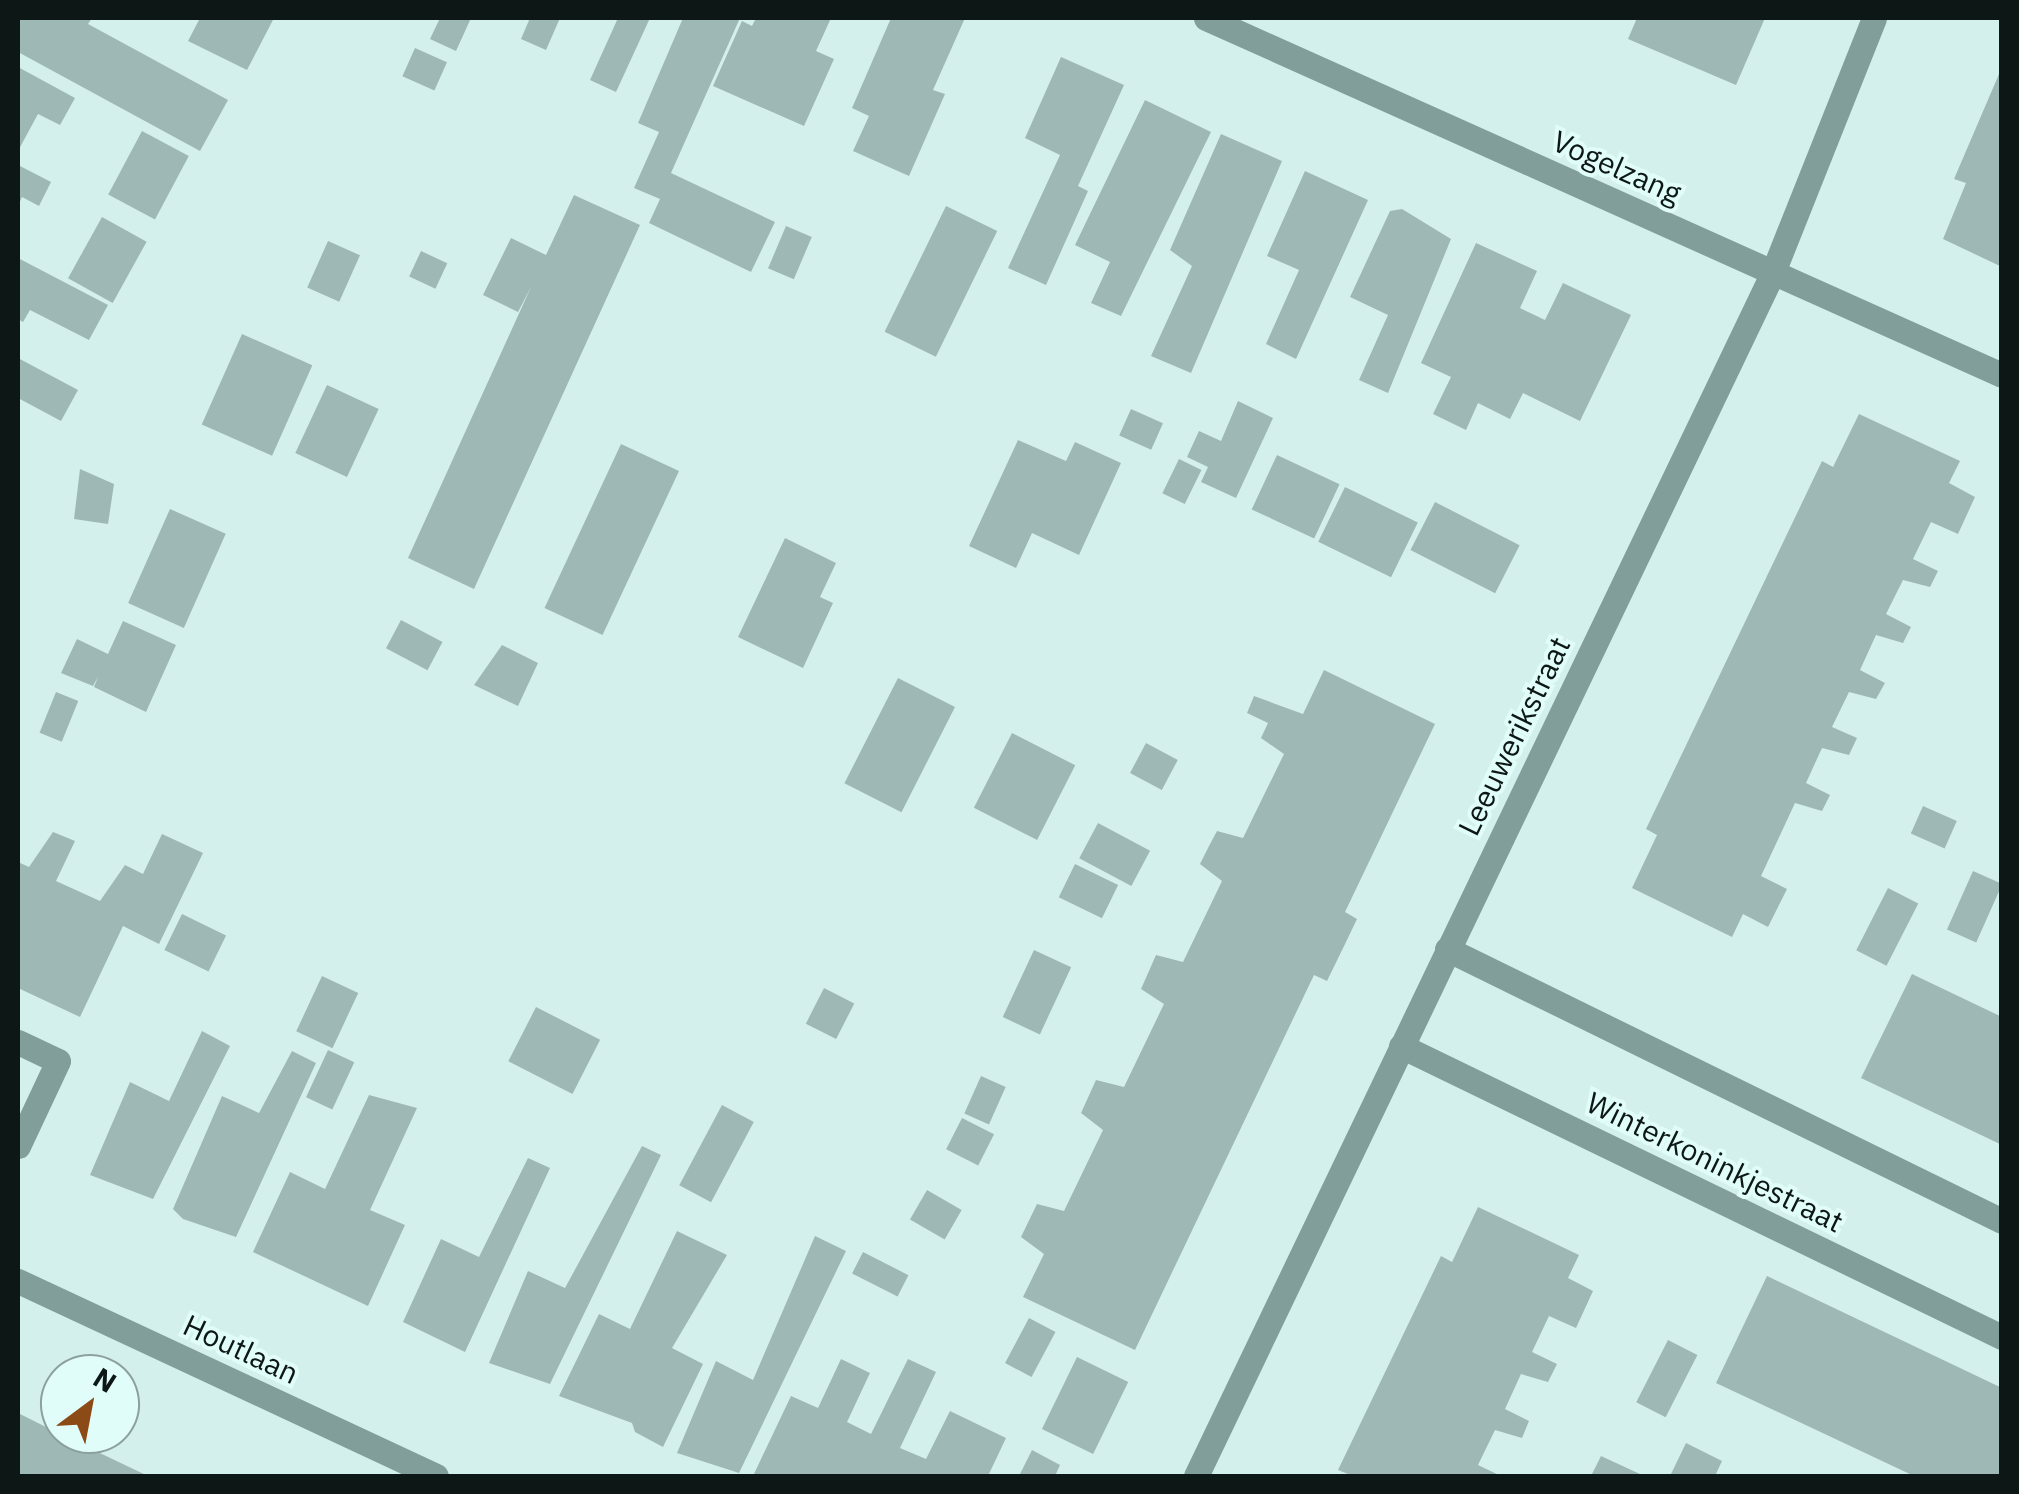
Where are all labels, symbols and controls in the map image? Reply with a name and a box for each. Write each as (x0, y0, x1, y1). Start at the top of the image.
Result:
street label: Vogelzang (1547, 123, 1687, 211)
street label: Leeuwerikstraat (1450, 631, 1578, 841)
street label: Winterkoninkjestraat (1581, 1084, 1849, 1240)
street label: Houtlaan (178, 1307, 304, 1391)
north arrow (40, 1354, 140, 1454)
text: N (87, 1359, 124, 1401)

